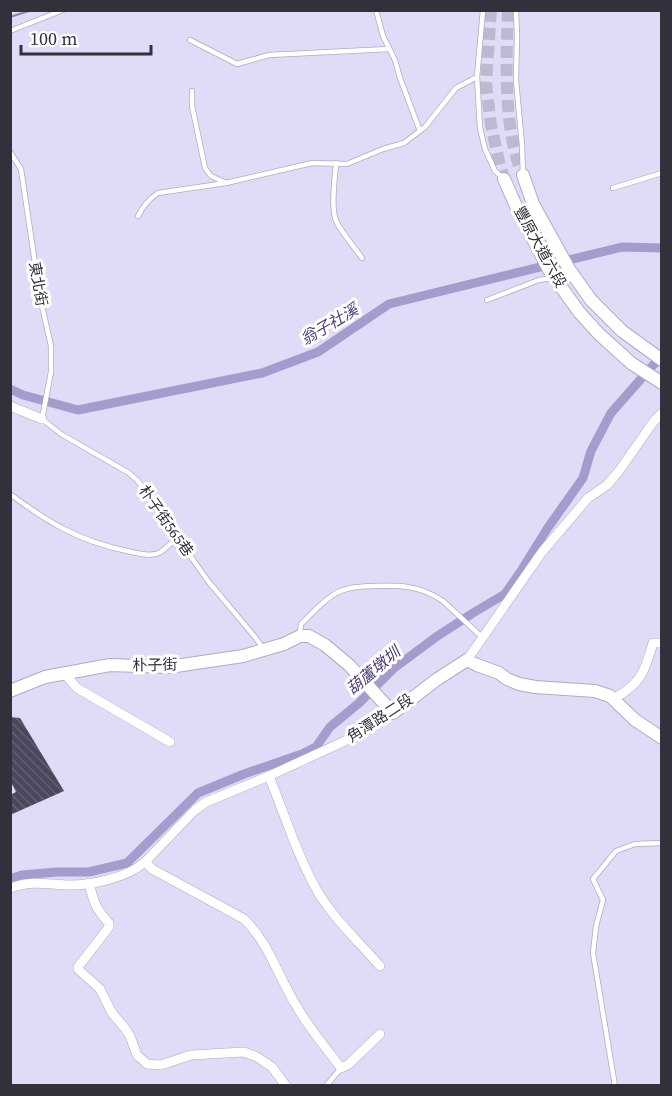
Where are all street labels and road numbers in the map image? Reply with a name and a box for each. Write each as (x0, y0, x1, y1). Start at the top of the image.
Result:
street label: 豐原大道六段 (509, 202, 571, 291)
street label: 東北街 (24, 260, 53, 308)
street label: 朴子街565巷 (134, 481, 199, 561)
street label: 朴子街 (132, 654, 178, 675)
street label: 角潭路二段 (343, 688, 417, 747)

